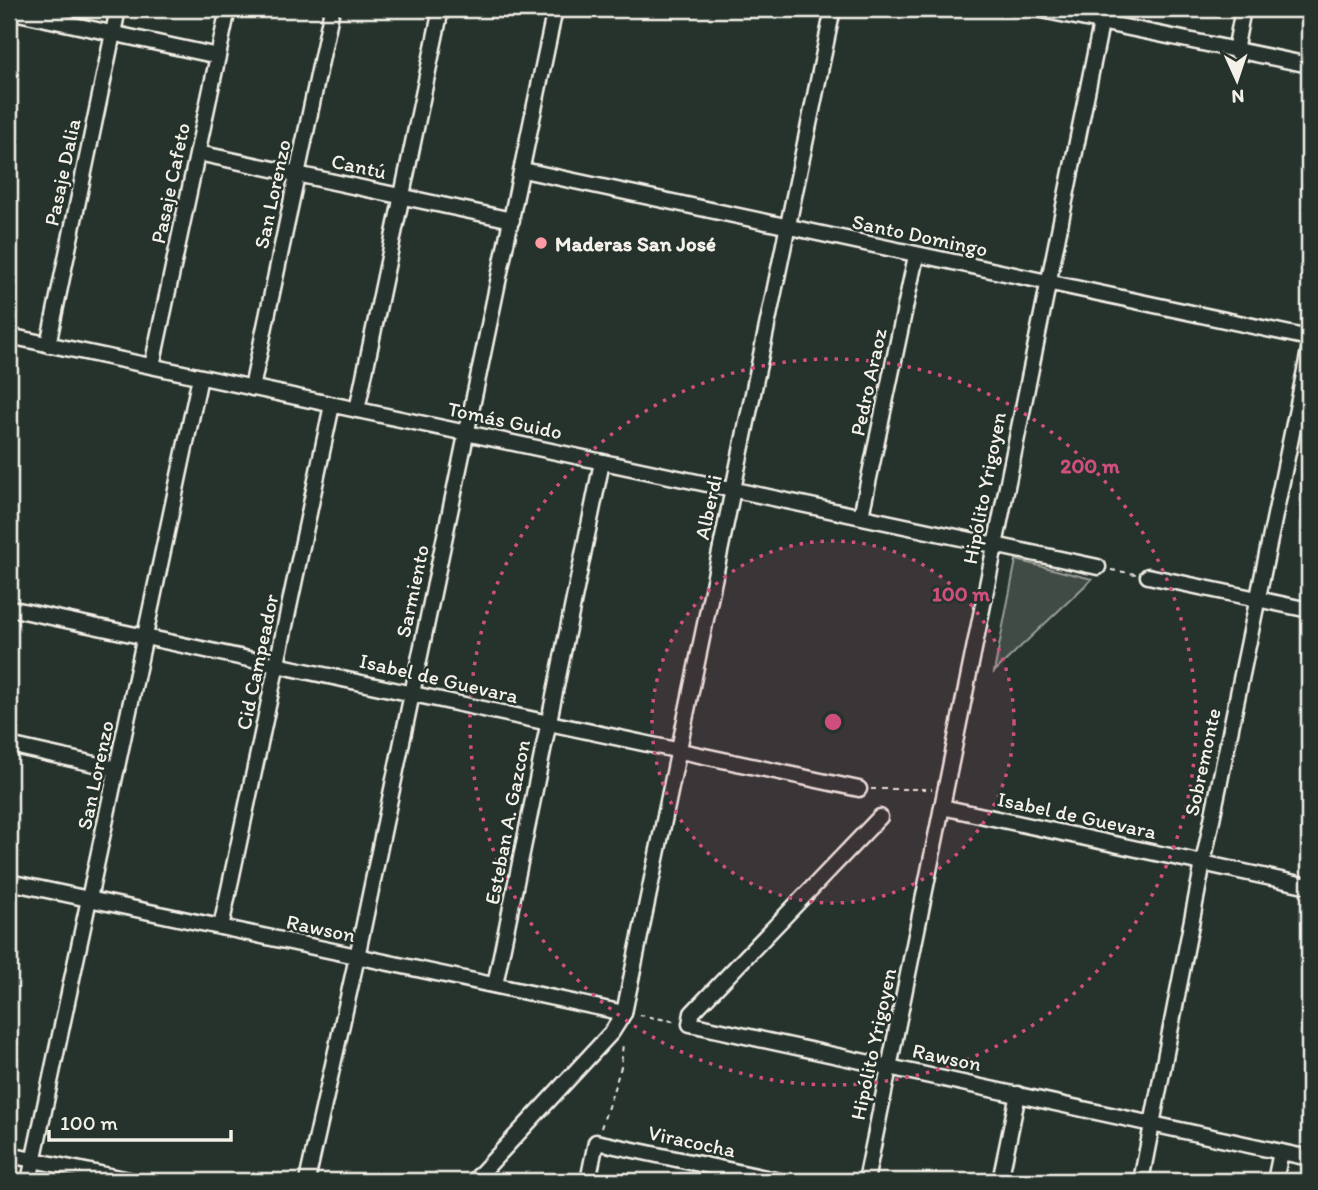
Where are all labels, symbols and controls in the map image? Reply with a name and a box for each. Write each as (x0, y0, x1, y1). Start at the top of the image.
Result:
north arrow (1202, 46, 1272, 116)
text: N (1231, 85, 1245, 108)
street label: Pasaje Dalia (38, 116, 86, 228)
street label: Pasaje Cafeto (145, 120, 195, 246)
street label: San Lorenzo (248, 137, 296, 251)
street label: Cantú (329, 148, 389, 184)
street label: Santo Domingo (850, 208, 990, 262)
place label: Maderas San José (555, 231, 716, 256)
marker: Maderas San José (533, 235, 549, 251)
street label: Pedro Araoz (844, 326, 892, 438)
street label: Tomás Guido (445, 396, 565, 444)
street label: Hipólito Yrigoyen (957, 410, 1011, 566)
text: 200 m (1060, 453, 1120, 478)
street label: Alberdi (689, 472, 727, 542)
street label: Sarmiento (390, 542, 434, 640)
text: 100 m (932, 581, 990, 606)
street label: Cid Campeador (230, 592, 284, 732)
street label: Isabel de Guevara (357, 648, 521, 708)
street label: Sobremonte (1178, 706, 1226, 818)
centre of rings (821, 710, 845, 734)
street label: San Lorenzo (71, 718, 119, 832)
street label: Esteban A. Gazcon (479, 737, 535, 907)
street label: Isabel de Guevara (995, 786, 1159, 844)
street label: Rawson (284, 909, 358, 948)
street label: Hipólito Yrigoyen (845, 966, 901, 1122)
street label: Rawson (910, 1038, 984, 1077)
scale bar (49, 1099, 231, 1143)
text: 100 m (60, 1110, 118, 1135)
street label: Viracocha (646, 1120, 738, 1162)

